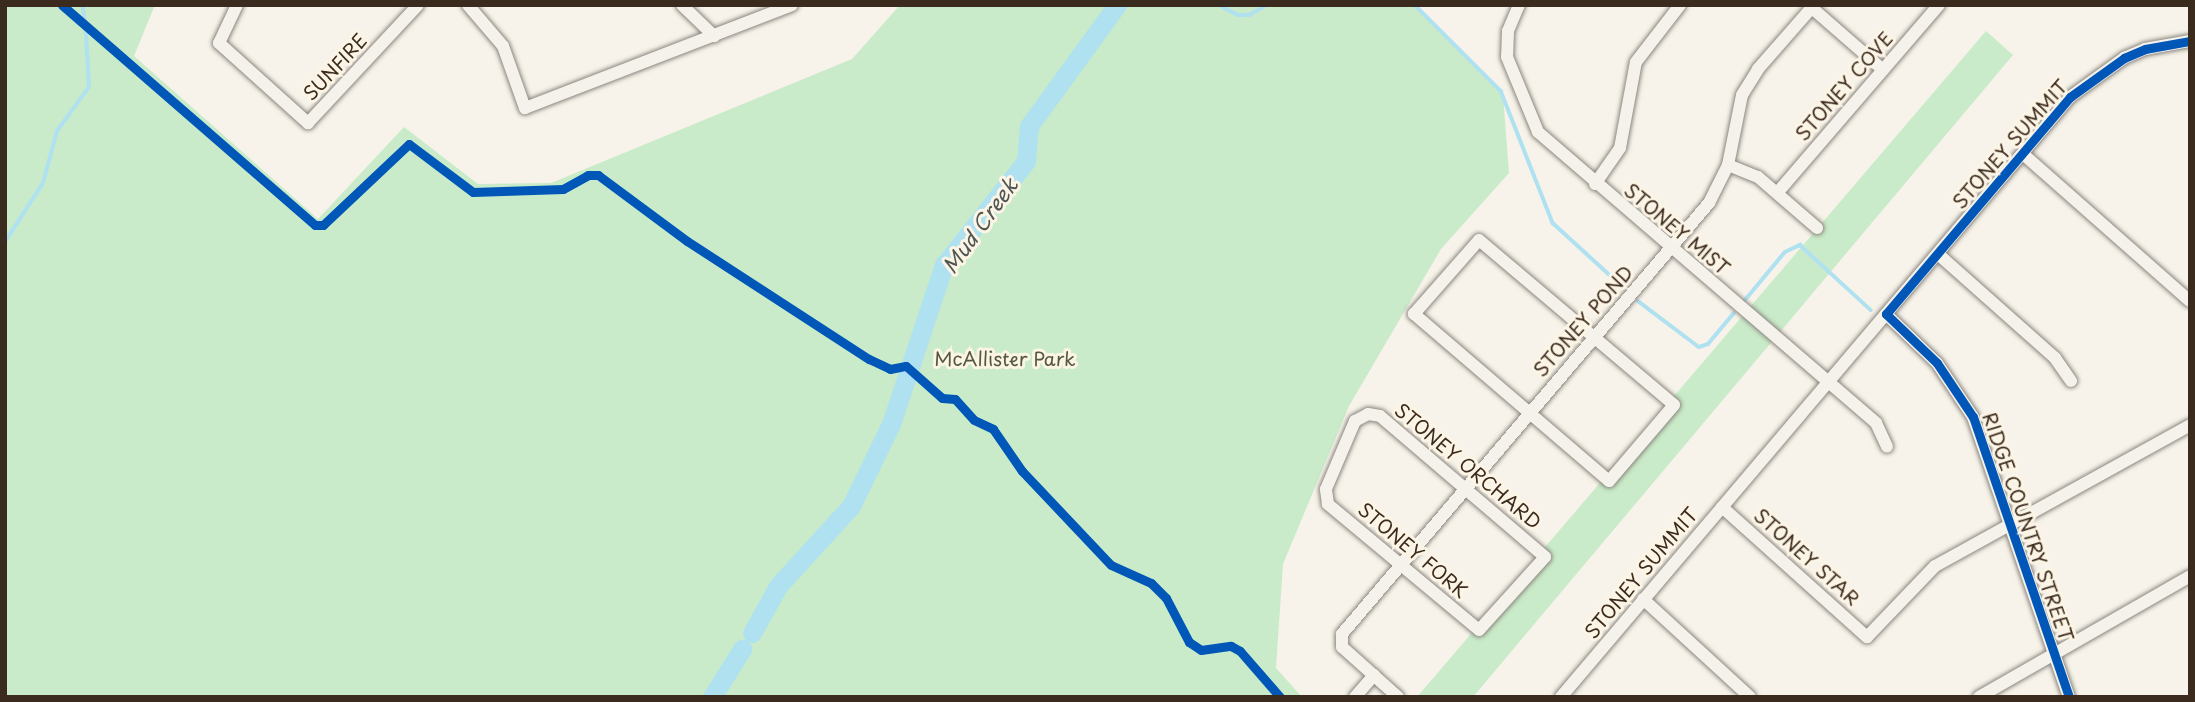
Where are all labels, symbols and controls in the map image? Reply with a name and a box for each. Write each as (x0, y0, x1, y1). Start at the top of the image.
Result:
street label: STONEY COVE (1790, 27, 1898, 145)
street label: SUNFIRE (298, 29, 372, 105)
street label: STONEY SUMMIT (1947, 74, 2073, 214)
water label: Mud Creek (936, 172, 1022, 278)
street label: STONEY MIST (1619, 178, 1735, 280)
street label: STONEY POND (1528, 261, 1638, 381)
park label: McAllister Park (933, 348, 1077, 370)
street label: STONEY ORCHARD (1390, 398, 1546, 534)
street label: RIDGE COUNTRY STREET (1977, 408, 2079, 646)
street label: STONEY FORK (1354, 498, 1472, 602)
street label: STONEY SUMMIT (1579, 503, 1703, 643)
street label: STONEY STAR (1749, 503, 1865, 611)

